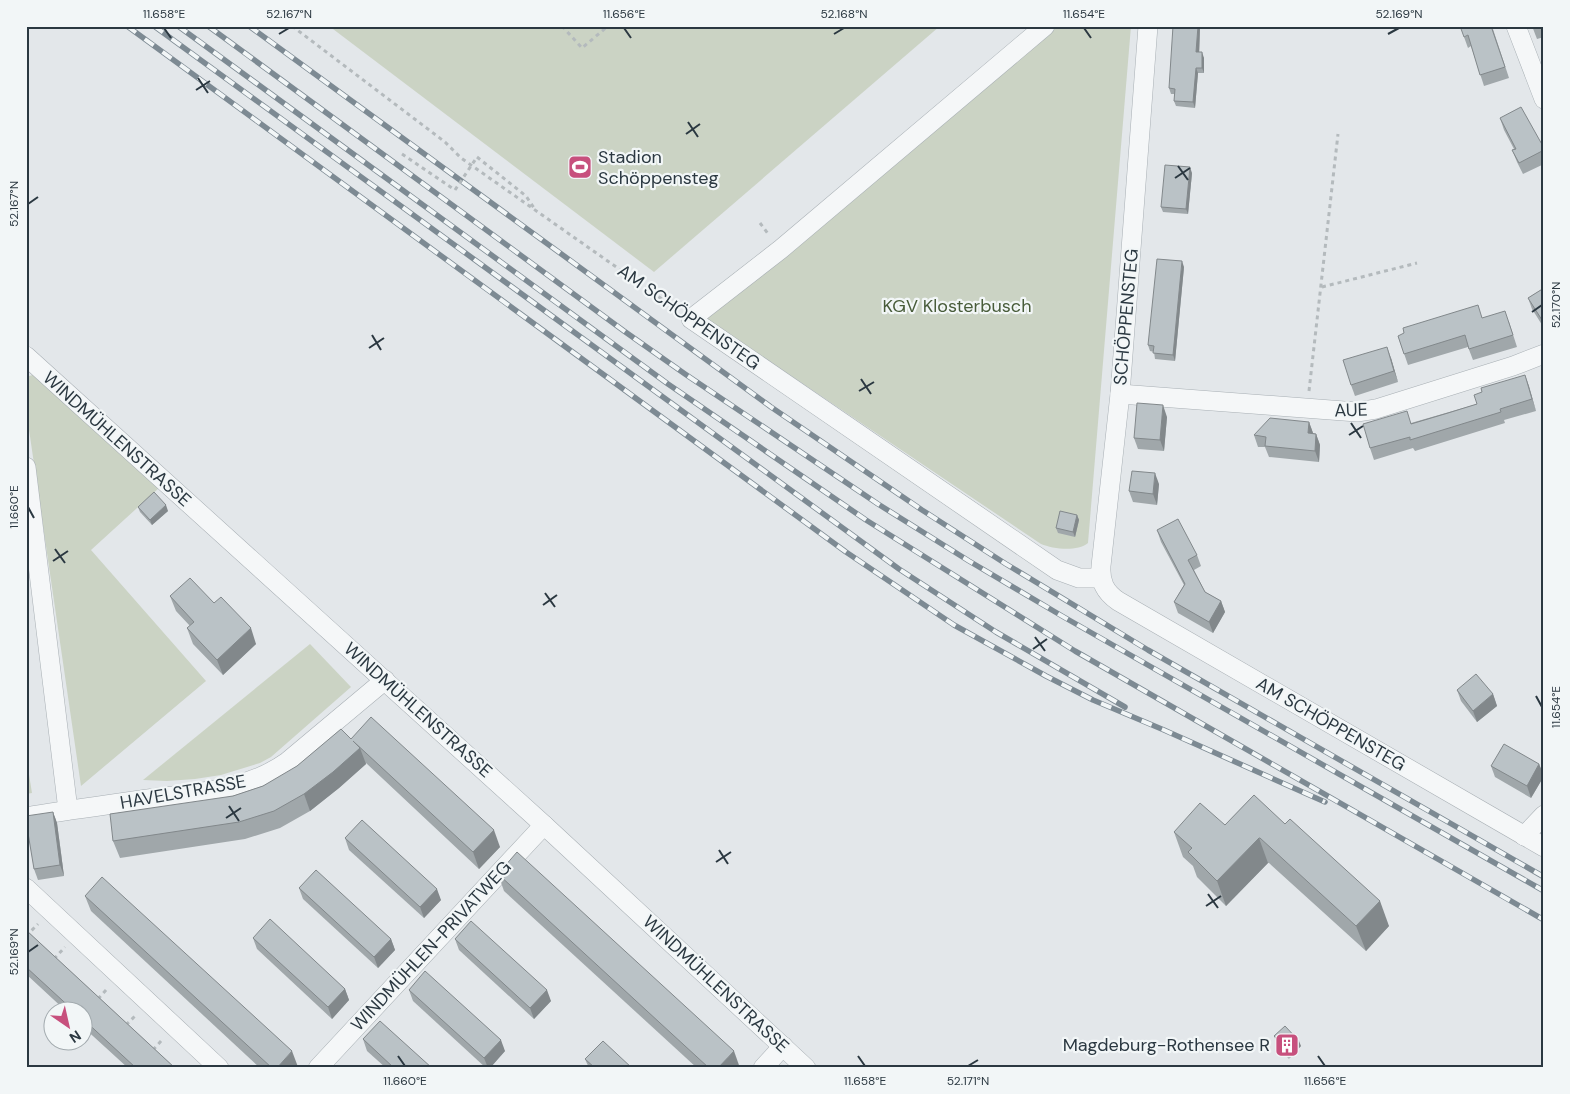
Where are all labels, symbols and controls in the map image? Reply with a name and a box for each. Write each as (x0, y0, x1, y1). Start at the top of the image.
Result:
text: 11.658°E (143, 6, 185, 22)
text: 52.167°N (266, 6, 312, 22)
text: 11.656°E (603, 6, 645, 22)
text: 52.168°N (820, 6, 868, 22)
text: 11.654°E (1063, 6, 1105, 22)
text: 52.169°N (1375, 6, 1423, 22)
place label: Stadion Schöppensteg (598, 145, 719, 190)
sports icon: Stadion Schöppensteg (567, 154, 593, 180)
text: 52.167°N (6, 181, 22, 227)
street label: SCHÖPPENSTEG (1108, 248, 1144, 386)
street label: AM SCHÖPPENSTEG (613, 259, 765, 375)
text: 52.170°N (1548, 282, 1564, 328)
park label: KGV Klosterbusch (882, 294, 1032, 318)
street label: WINDMÜHLENSTRASSE (38, 366, 196, 512)
street label: AUE (1334, 397, 1368, 423)
text: 11.660°E (6, 485, 22, 529)
street label: WINDMÜHLENSTRASSE (339, 637, 497, 783)
street label: AM SCHÖPPENSTEG (1252, 671, 1410, 777)
text: 11.654°E (1548, 686, 1564, 728)
street label: HAVELSTRASSE (118, 769, 248, 815)
street label: WINDMÜHLEN-PRIVATWEG (346, 856, 516, 1036)
street label: WINDMÜHLENSTRASSE (638, 910, 794, 1058)
text: 52.169°N (6, 928, 22, 976)
north arrow (42, 1002, 92, 1052)
text: N (66, 1026, 85, 1047)
building icon: Magdeburg-Rothensee R (1274, 1032, 1300, 1058)
place label: Magdeburg-Rothensee R (1063, 1033, 1270, 1057)
text: 11.660°E (383, 1073, 427, 1089)
text: 11.658°E (844, 1073, 886, 1089)
text: 52.171°N (947, 1073, 989, 1089)
text: 11.656°E (1304, 1073, 1346, 1089)

